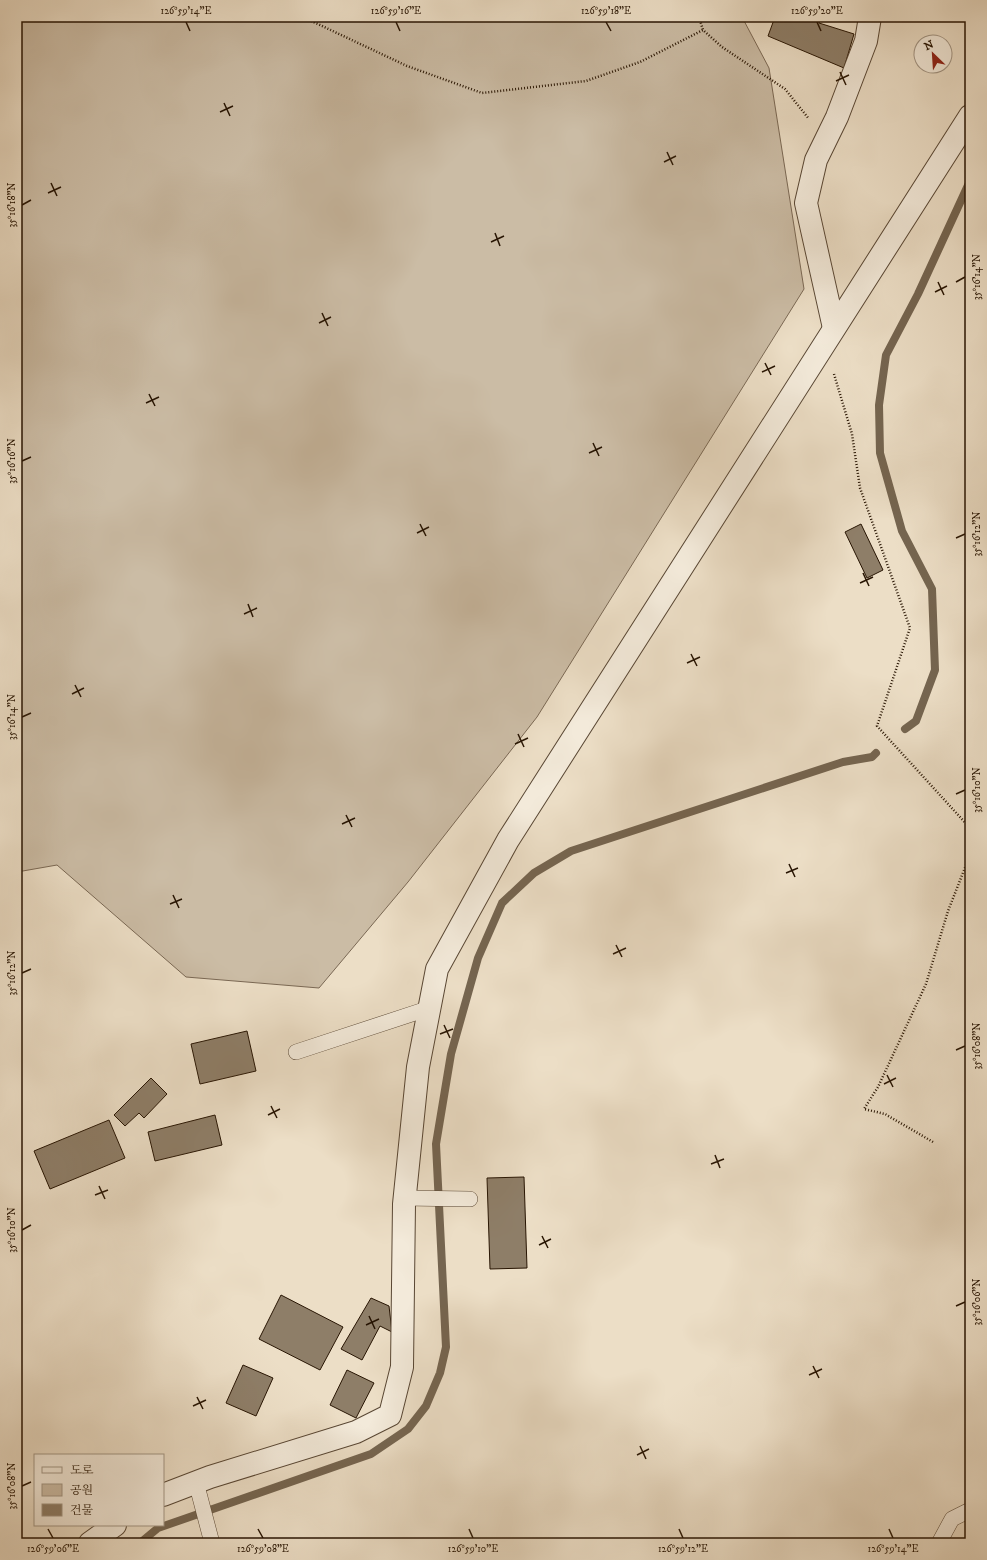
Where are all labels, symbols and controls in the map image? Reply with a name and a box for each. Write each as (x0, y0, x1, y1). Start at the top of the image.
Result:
text: 126°59'14"E (161, 5, 211, 17)
text: 126°59'16"E (371, 5, 421, 17)
text: 126°59'18"E (581, 5, 631, 17)
text: 126°59'20"E (791, 5, 843, 17)
north arrow (913, 34, 953, 74)
text: N (922, 38, 936, 54)
text: 35°16'18"N (6, 182, 18, 228)
text: 35°16'14"N (971, 254, 983, 300)
text: 35°16'16"N (6, 438, 18, 484)
text: 35°16'12"N (971, 511, 983, 557)
text: 35°16'14"N (6, 694, 18, 740)
text: 35°16'10"N (971, 767, 983, 813)
text: 35°16'12"N (6, 950, 18, 996)
text: 35°16'08"N (971, 1023, 983, 1069)
text: 35°16'10"N (6, 1207, 18, 1253)
text: 35°16'06"N (971, 1278, 983, 1326)
legend (34, 1454, 164, 1526)
text: 35°16'08"N (6, 1463, 18, 1509)
text: 도로 (70, 1463, 94, 1478)
text: 공원 (70, 1483, 93, 1498)
text: 건물 (70, 1503, 94, 1518)
text: 126°59'06"E (27, 1543, 79, 1555)
text: 126°59'08"E (237, 1543, 289, 1555)
text: 126°59'10"E (448, 1543, 498, 1555)
text: 126°59'12"E (658, 1543, 708, 1555)
text: 126°59'14"E (868, 1543, 918, 1555)

